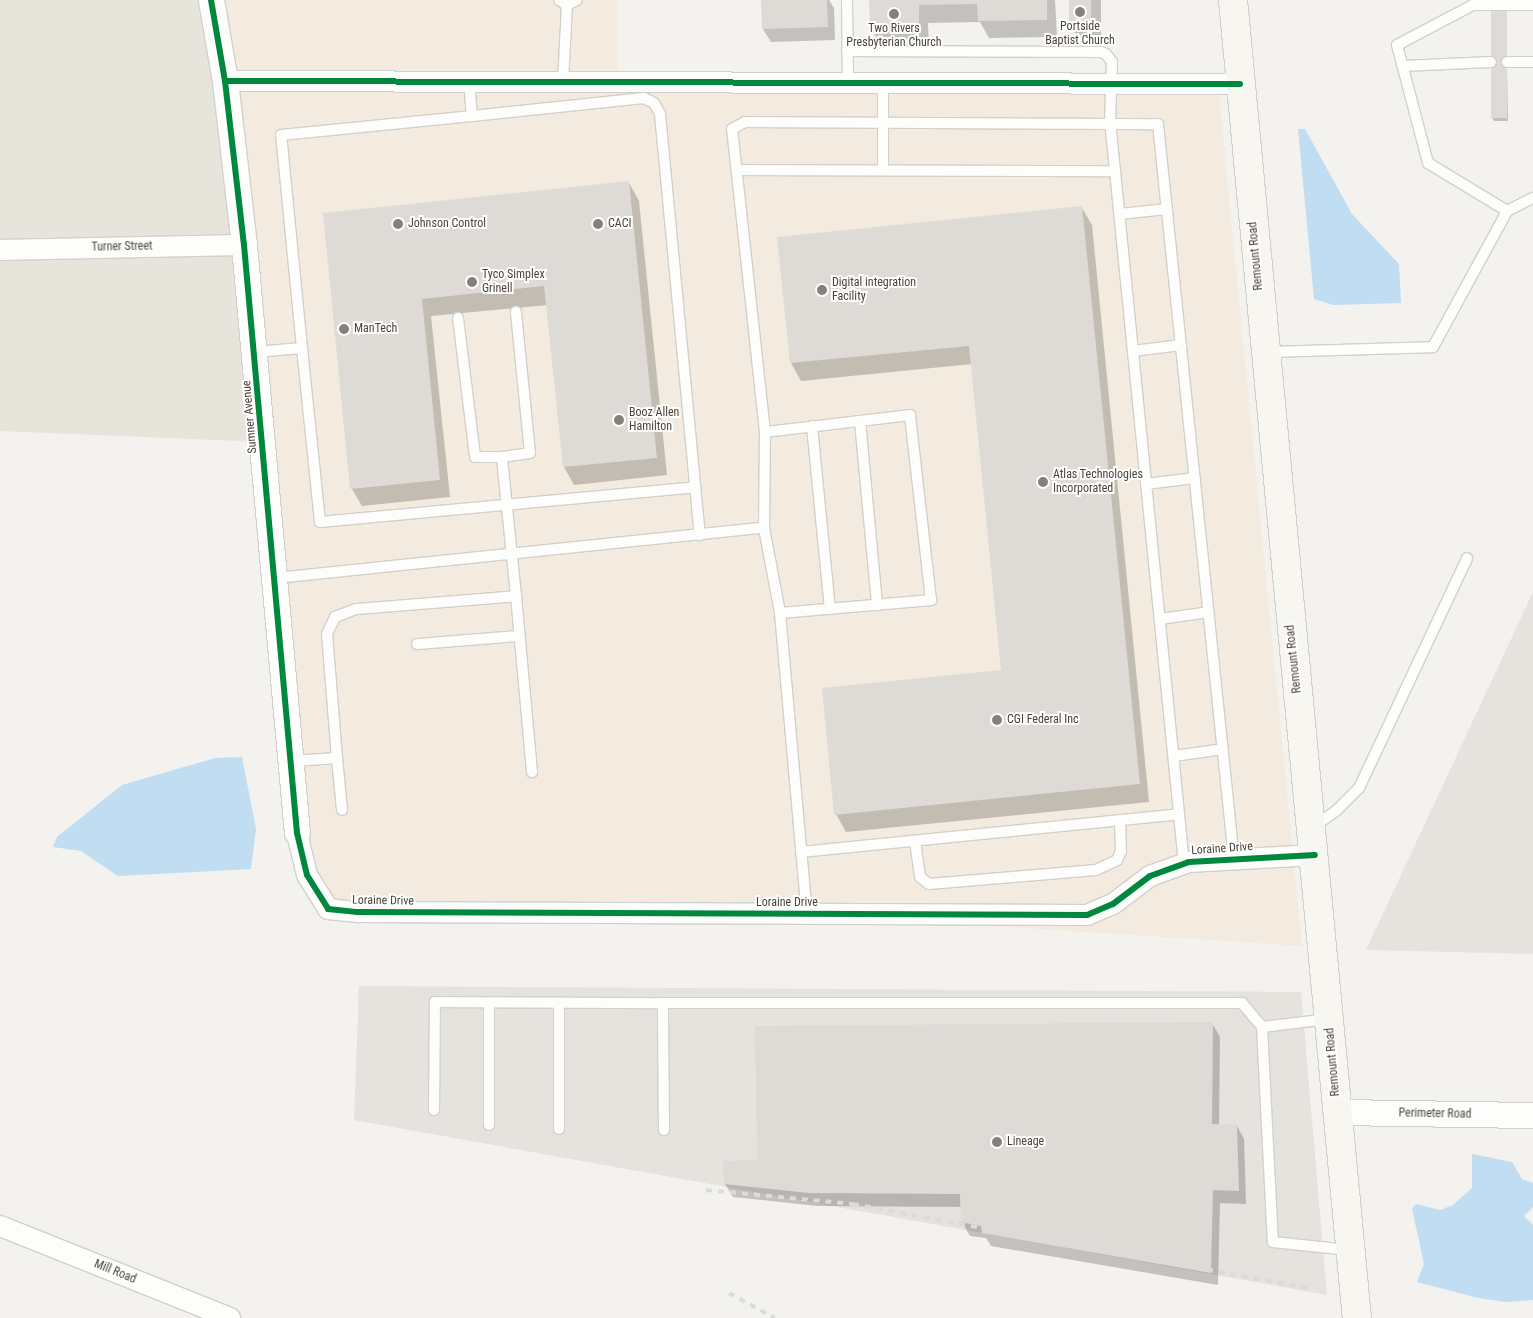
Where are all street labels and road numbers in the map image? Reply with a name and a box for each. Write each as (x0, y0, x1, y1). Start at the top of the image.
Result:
street label: Remount Road (1246, 221, 1266, 291)
street label: Turner Street (91, 239, 153, 255)
street label: Sumner Avenue (240, 380, 260, 454)
street label: Remount Road (1283, 624, 1305, 694)
street label: Loraine Drive (1191, 840, 1253, 858)
street label: Loraine Drive (352, 893, 414, 909)
street label: Loraine Drive (756, 896, 818, 910)
street label: Remount Road (1323, 1027, 1343, 1097)
street label: Perimeter Road (1398, 1106, 1472, 1122)
street label: Mill Road (92, 1257, 138, 1287)

